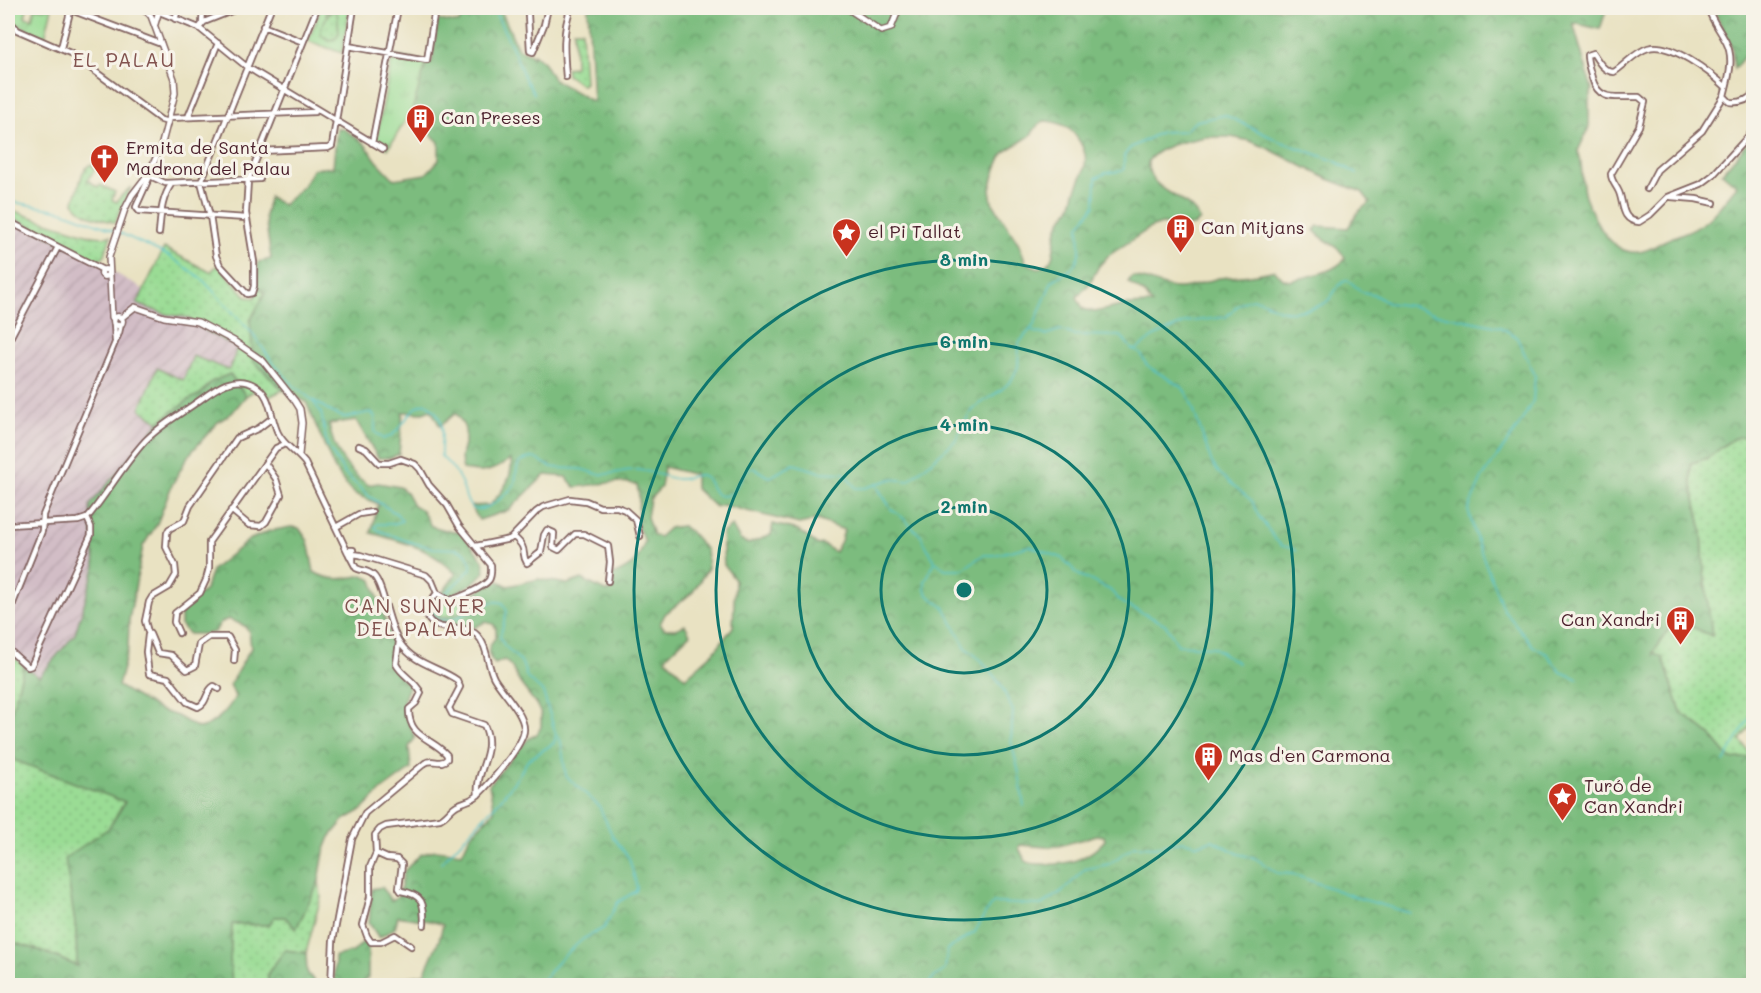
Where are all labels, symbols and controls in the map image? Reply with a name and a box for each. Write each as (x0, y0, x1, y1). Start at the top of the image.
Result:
district label: EL PALAU (73, 46, 175, 72)
building icon: Can Preses (404, 102, 436, 144)
place label: Can Preses (441, 105, 541, 129)
place label: Ermita de Santa Madrona del Palau (126, 135, 290, 180)
church icon: Ermita de Santa Madrona del Palau (89, 142, 121, 184)
building icon: Can Mitjans (1164, 212, 1196, 254)
place label: Can Mitjans (1201, 215, 1305, 239)
place icon: el Pi Tallat (831, 216, 863, 258)
place label: el Pi Tallat (868, 219, 961, 243)
text: 8 min (940, 247, 988, 271)
text: 6 min (940, 329, 988, 353)
text: 4 min (940, 412, 988, 436)
text: 2 min (940, 494, 988, 518)
centre of rings (954, 580, 974, 600)
district label: CAN SUNYER DEL PALAU (344, 592, 486, 641)
building icon: Can Xandri (1665, 604, 1697, 646)
place label: Can Xandri (1561, 607, 1660, 631)
building icon: Mas d'en Carmona (1192, 740, 1224, 782)
place label: Mas d'en Carmona (1229, 743, 1391, 767)
place label: Turó de Can Xandri (1584, 773, 1683, 818)
place icon: Turó de Can Xandri (1547, 780, 1579, 822)

